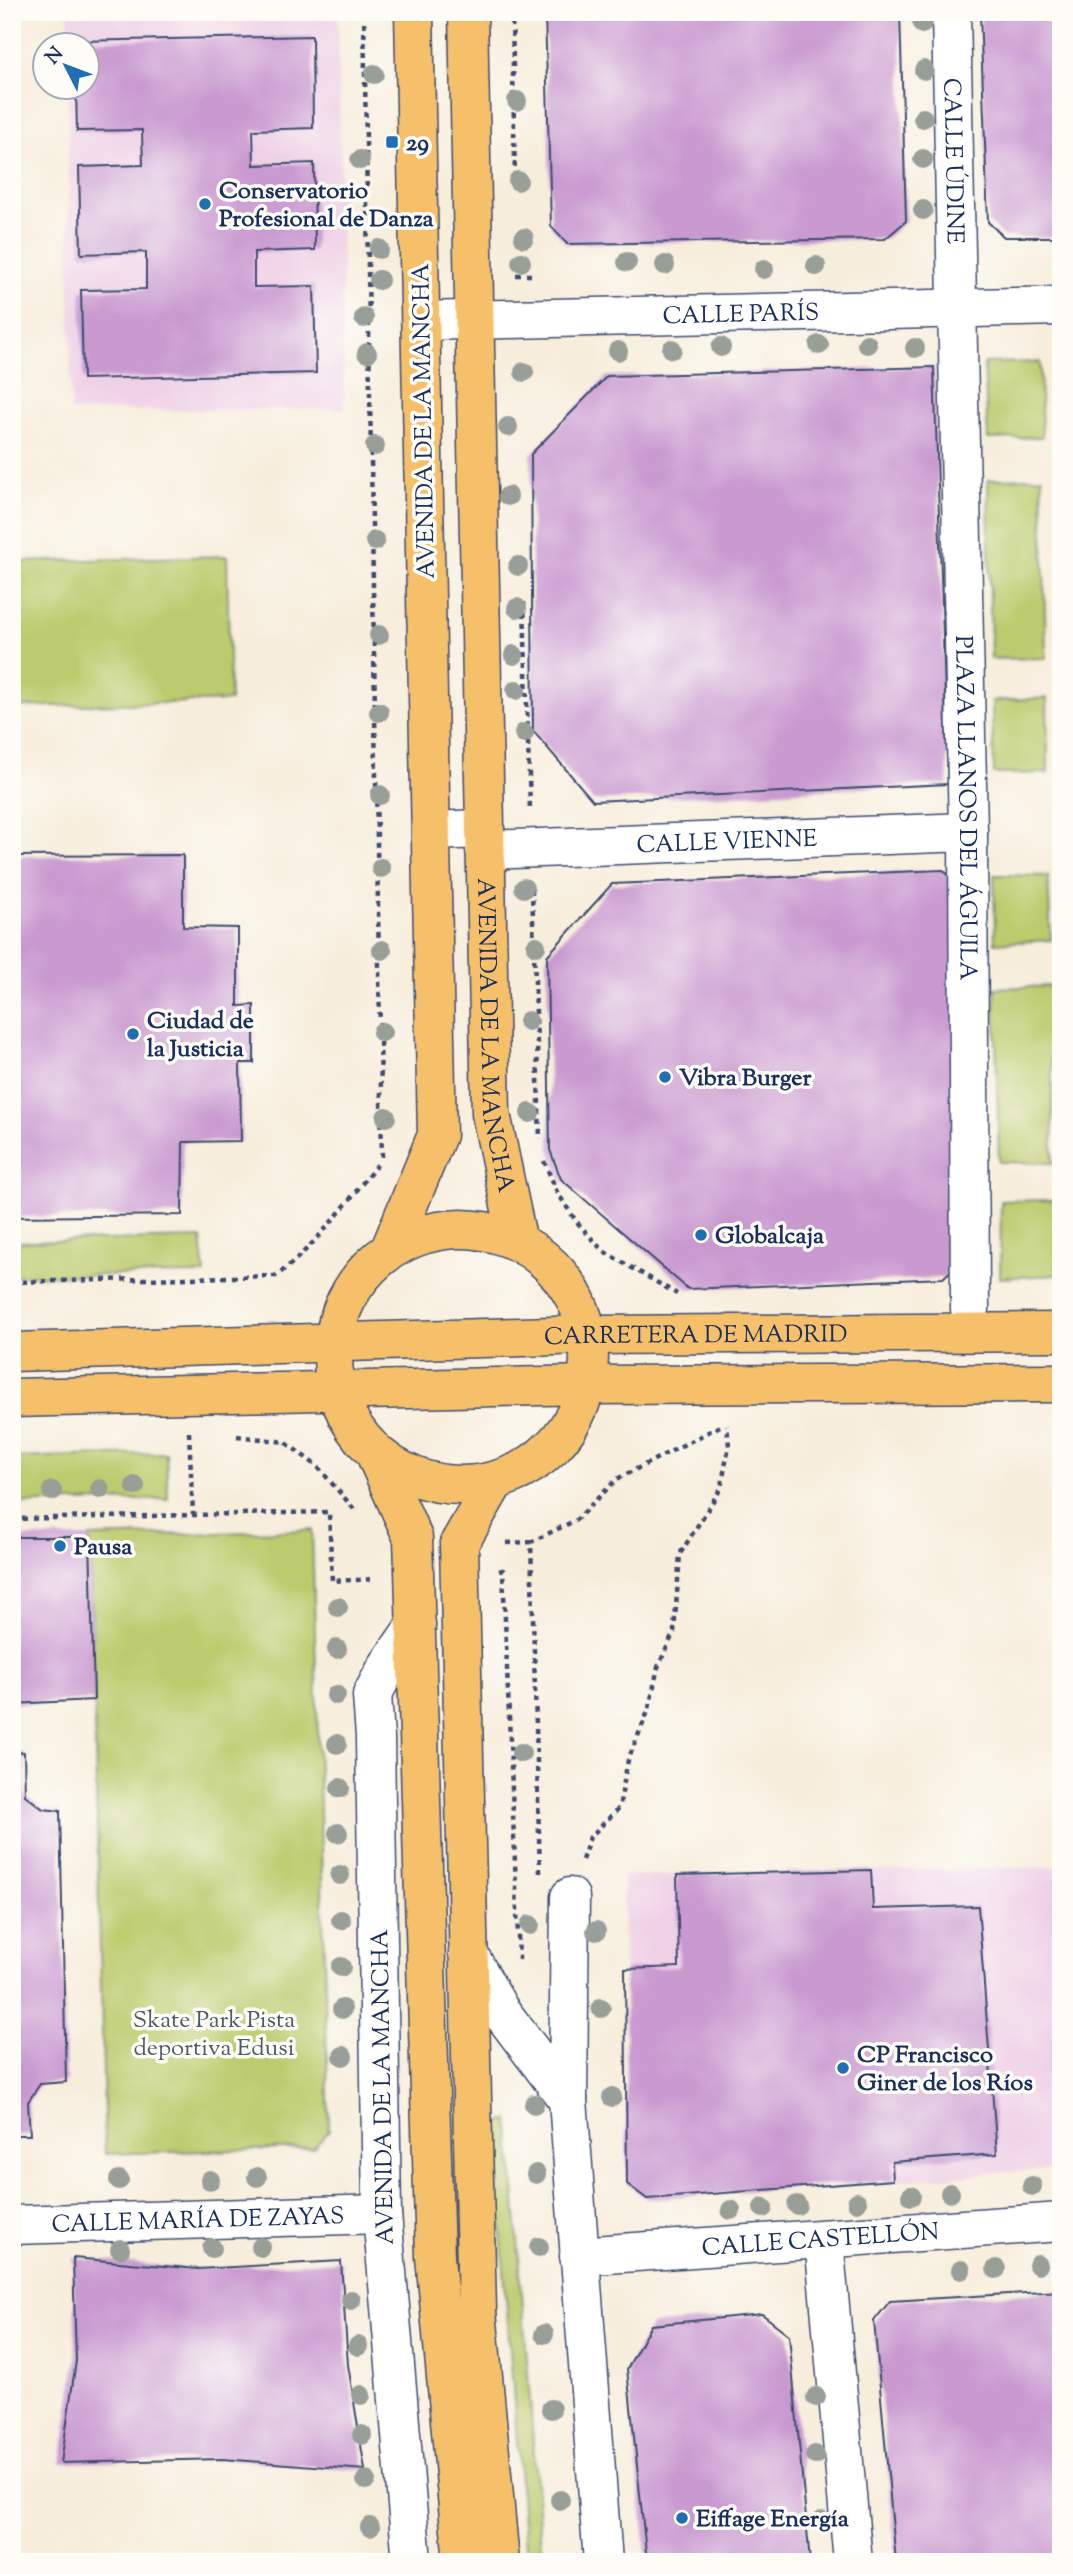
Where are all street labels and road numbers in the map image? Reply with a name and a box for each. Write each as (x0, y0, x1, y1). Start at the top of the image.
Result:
street label: CALLE ÚDINE (933, 77, 971, 245)
street label: AVENIDA DE LA MANCHA (405, 262, 445, 579)
street label: CALLE PARÍS (662, 297, 820, 334)
street label: PLAZA LLANOS DEL ÁGUILA (945, 635, 984, 981)
street label: CALLE VIENNE (636, 823, 818, 863)
street label: AVENIDA DE LA MANCHA (467, 878, 522, 1196)
street label: CARRETERA DE MADRID (544, 1318, 848, 1355)
street label: AVENIDA DE LA MANCHA (364, 1928, 404, 2245)
street label: CALLE MARÍA DE ZAYAS (51, 2200, 345, 2243)
street label: CALLE CASTELLÓN (701, 2216, 940, 2266)

